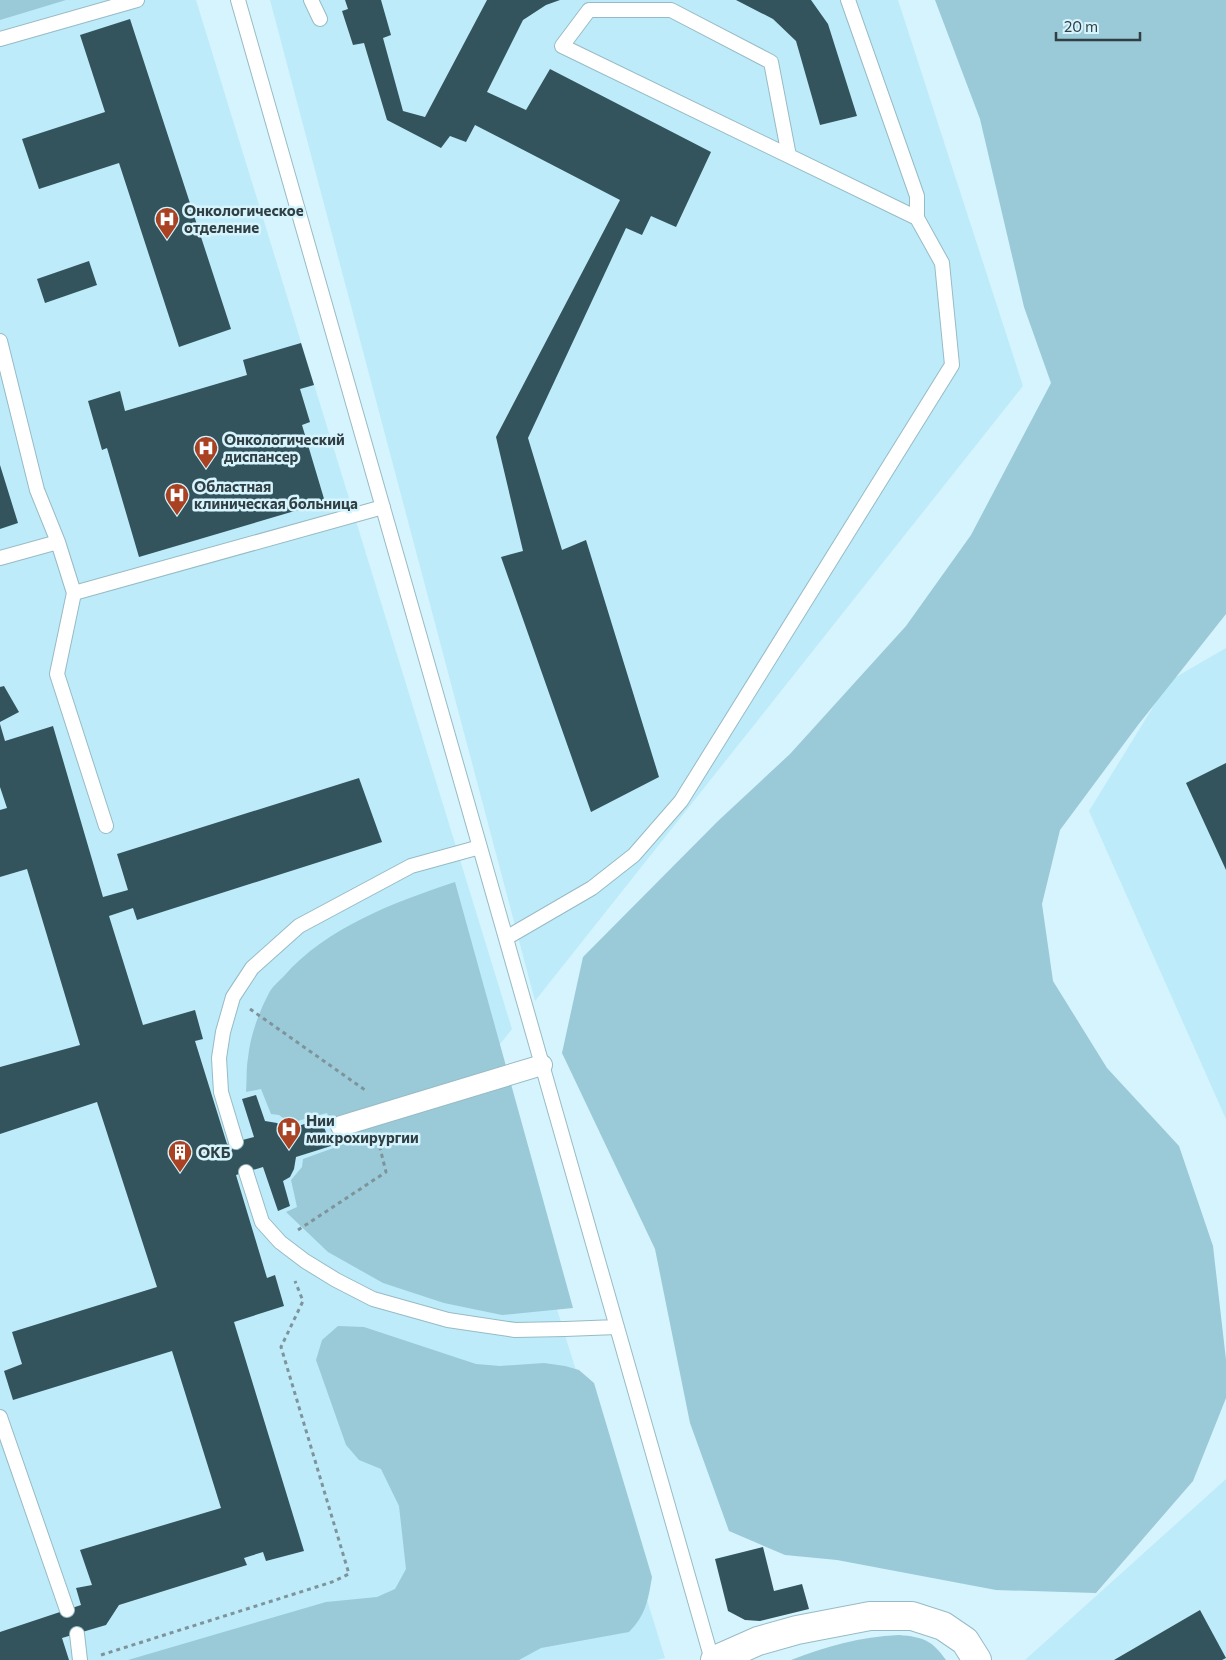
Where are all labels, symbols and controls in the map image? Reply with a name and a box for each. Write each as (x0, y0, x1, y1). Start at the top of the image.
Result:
scale bar (1056, 10, 1140, 42)
text: 20 m (1064, 17, 1098, 35)
place label: Онкологическое отделение (184, 201, 304, 236)
hospital icon: Онкологическое отделение (154, 206, 180, 240)
place label: Онкологический диспансер (224, 430, 345, 465)
hospital icon: Онкологический диспансер (193, 435, 219, 469)
place label: Областная клиническая больница (194, 477, 358, 512)
hospital icon: Областная клиническая больница (164, 482, 190, 516)
place label: Нии микрохирургии (306, 1111, 419, 1146)
hospital icon: Нии микрохирургии (276, 1116, 302, 1150)
building icon: ОКБ (167, 1139, 193, 1173)
place label: ОКБ (198, 1143, 231, 1161)

